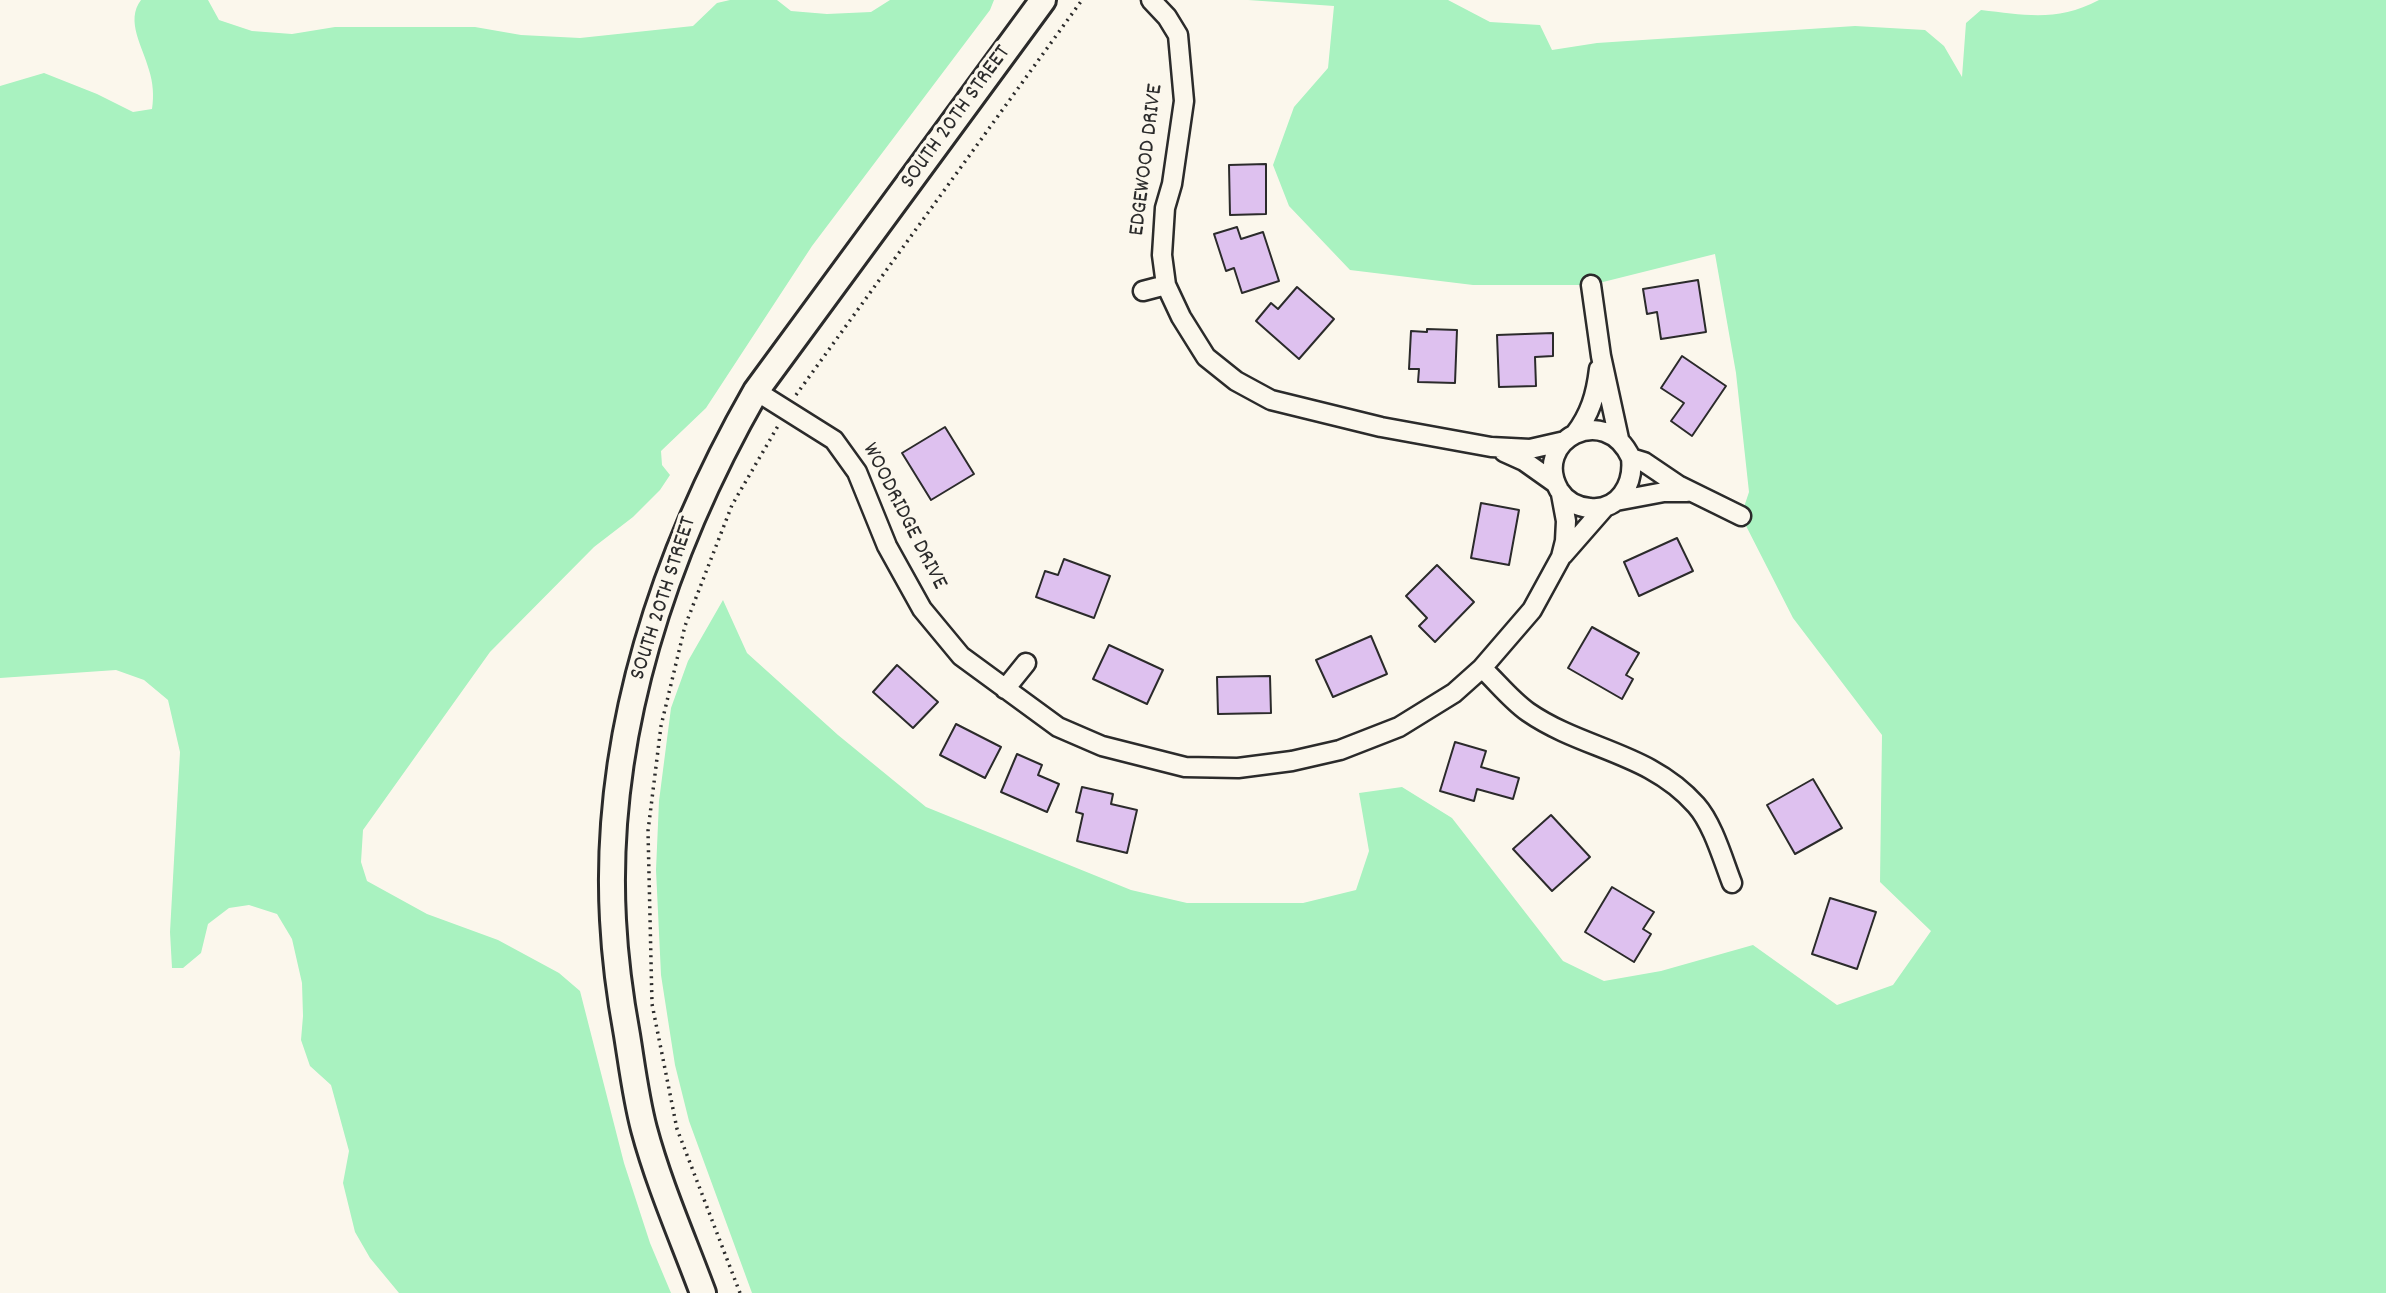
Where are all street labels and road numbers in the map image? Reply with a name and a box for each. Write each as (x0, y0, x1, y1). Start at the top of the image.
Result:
street label: SOUTH 20TH STREET (896, 41, 1018, 195)
street label: EDGEWOOD DRIVE (1125, 82, 1171, 238)
street label: WOODRIDGE DRIVE (854, 439, 952, 595)
street label: SOUTH 20TH STREET (626, 514, 704, 684)

